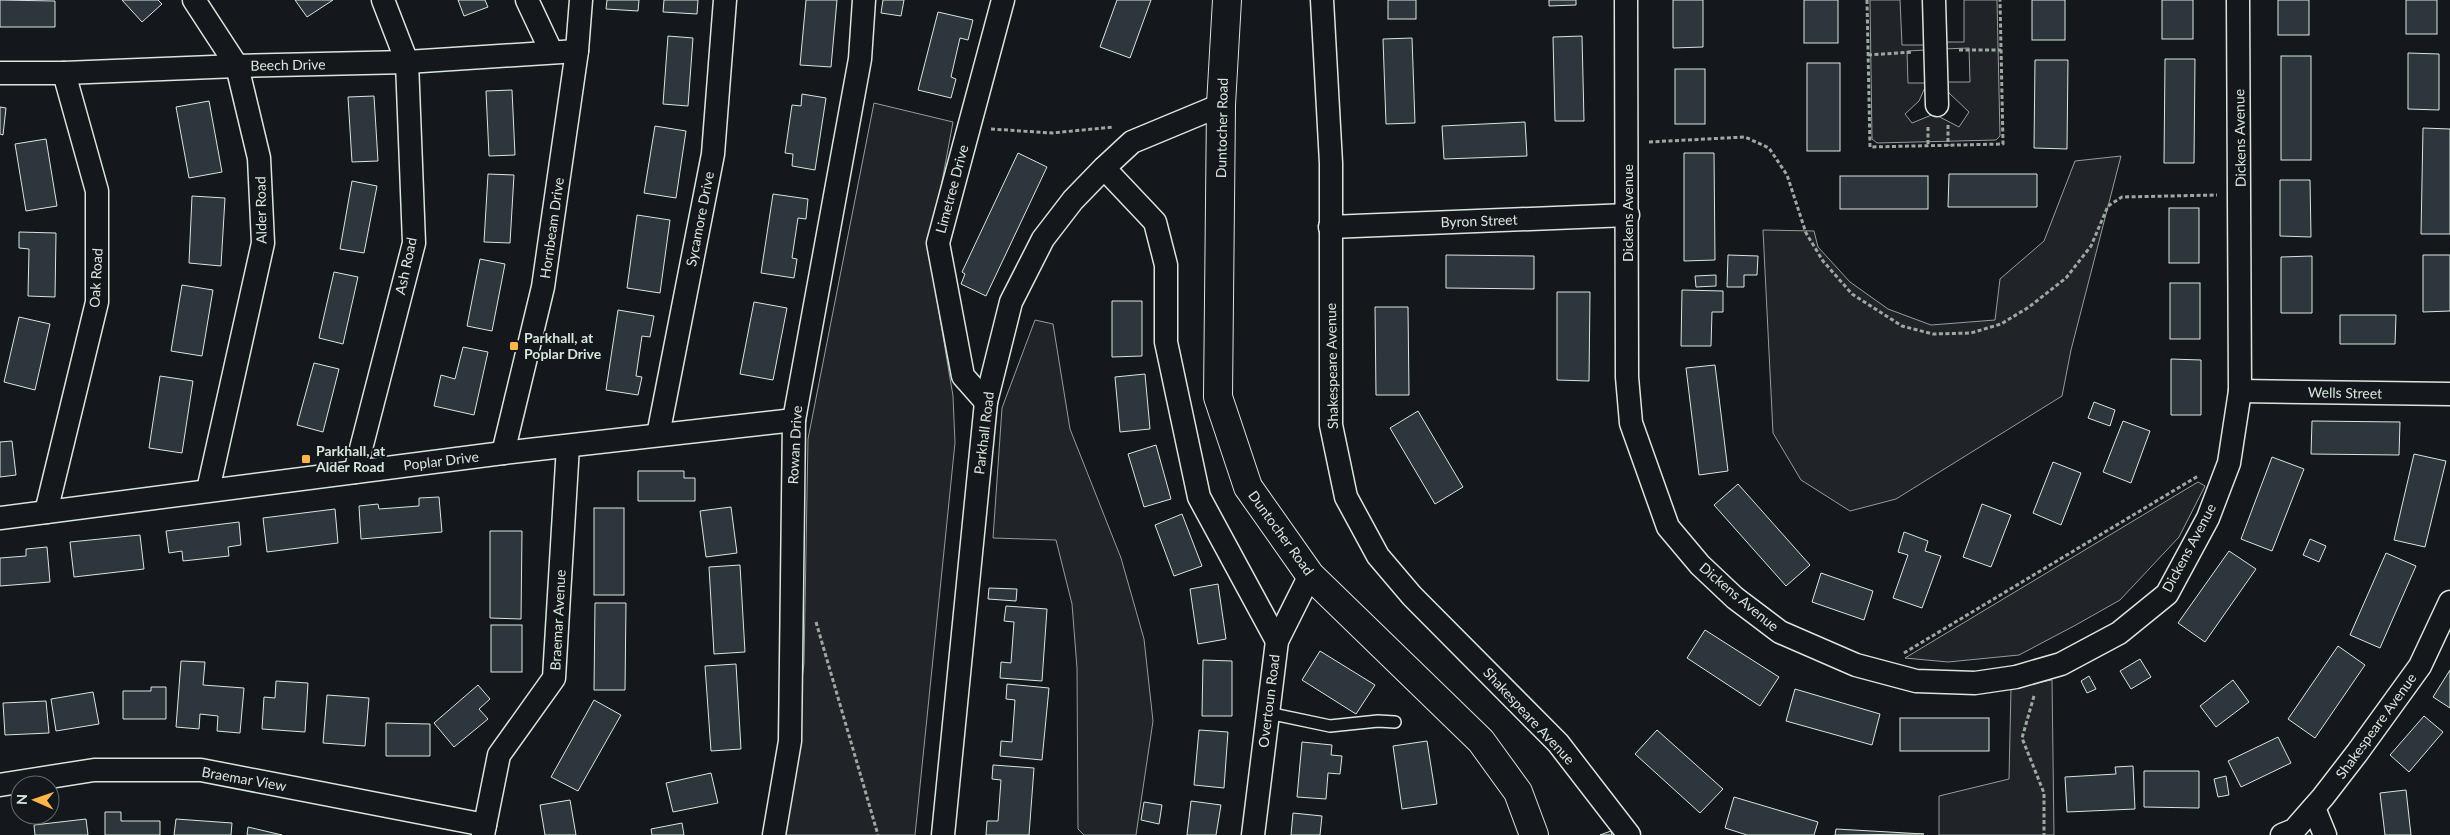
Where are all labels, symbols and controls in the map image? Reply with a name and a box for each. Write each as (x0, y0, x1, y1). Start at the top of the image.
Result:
street label: Beech Drive (250, 55, 326, 74)
street label: Duntocher Road (1212, 78, 1231, 178)
street label: Dickens Avenue (2230, 89, 2249, 187)
street label: Limetree Drive (932, 143, 972, 235)
street label: Dickens Avenue (1619, 164, 1636, 262)
street label: Sycamore Drive (682, 170, 717, 268)
street label: Alder Road (251, 176, 270, 244)
street label: Hornbeam Drive (536, 176, 567, 280)
street label: Byron Street (1440, 211, 1518, 230)
street label: Ash Road (391, 236, 420, 296)
street label: Oak Road (85, 248, 106, 308)
street label: Shakespeare Avenue (1322, 303, 1341, 429)
place label: Parkhall, at Poplar Drive (524, 329, 602, 362)
marker: Parkhall, at Poplar Drive (508, 340, 520, 352)
street label: Wells Street (2308, 383, 2382, 402)
street label: Parkhall Road (970, 391, 997, 475)
street label: Rowan Drive (784, 405, 805, 485)
place label: Parkhall, at Alder Road (315, 442, 386, 475)
street label: Poplar Drive (402, 447, 480, 474)
marker: Parkhall, at Alder Road (300, 453, 312, 465)
street label: Duntocher Road (1245, 487, 1318, 578)
street label: Dickens Avenue (2158, 501, 2219, 595)
street label: Dickens Avenue (1696, 559, 1782, 635)
street label: Braemar Avenue (546, 569, 569, 671)
street label: Overtoun Road (1254, 653, 1283, 749)
street label: Shakespeare Avenue (1480, 664, 1579, 768)
street label: Shakespeare Avenue (2332, 670, 2420, 782)
street label: Braemar View (200, 763, 288, 794)
north arrow (10, 775, 60, 825)
text: N (13, 794, 30, 805)

